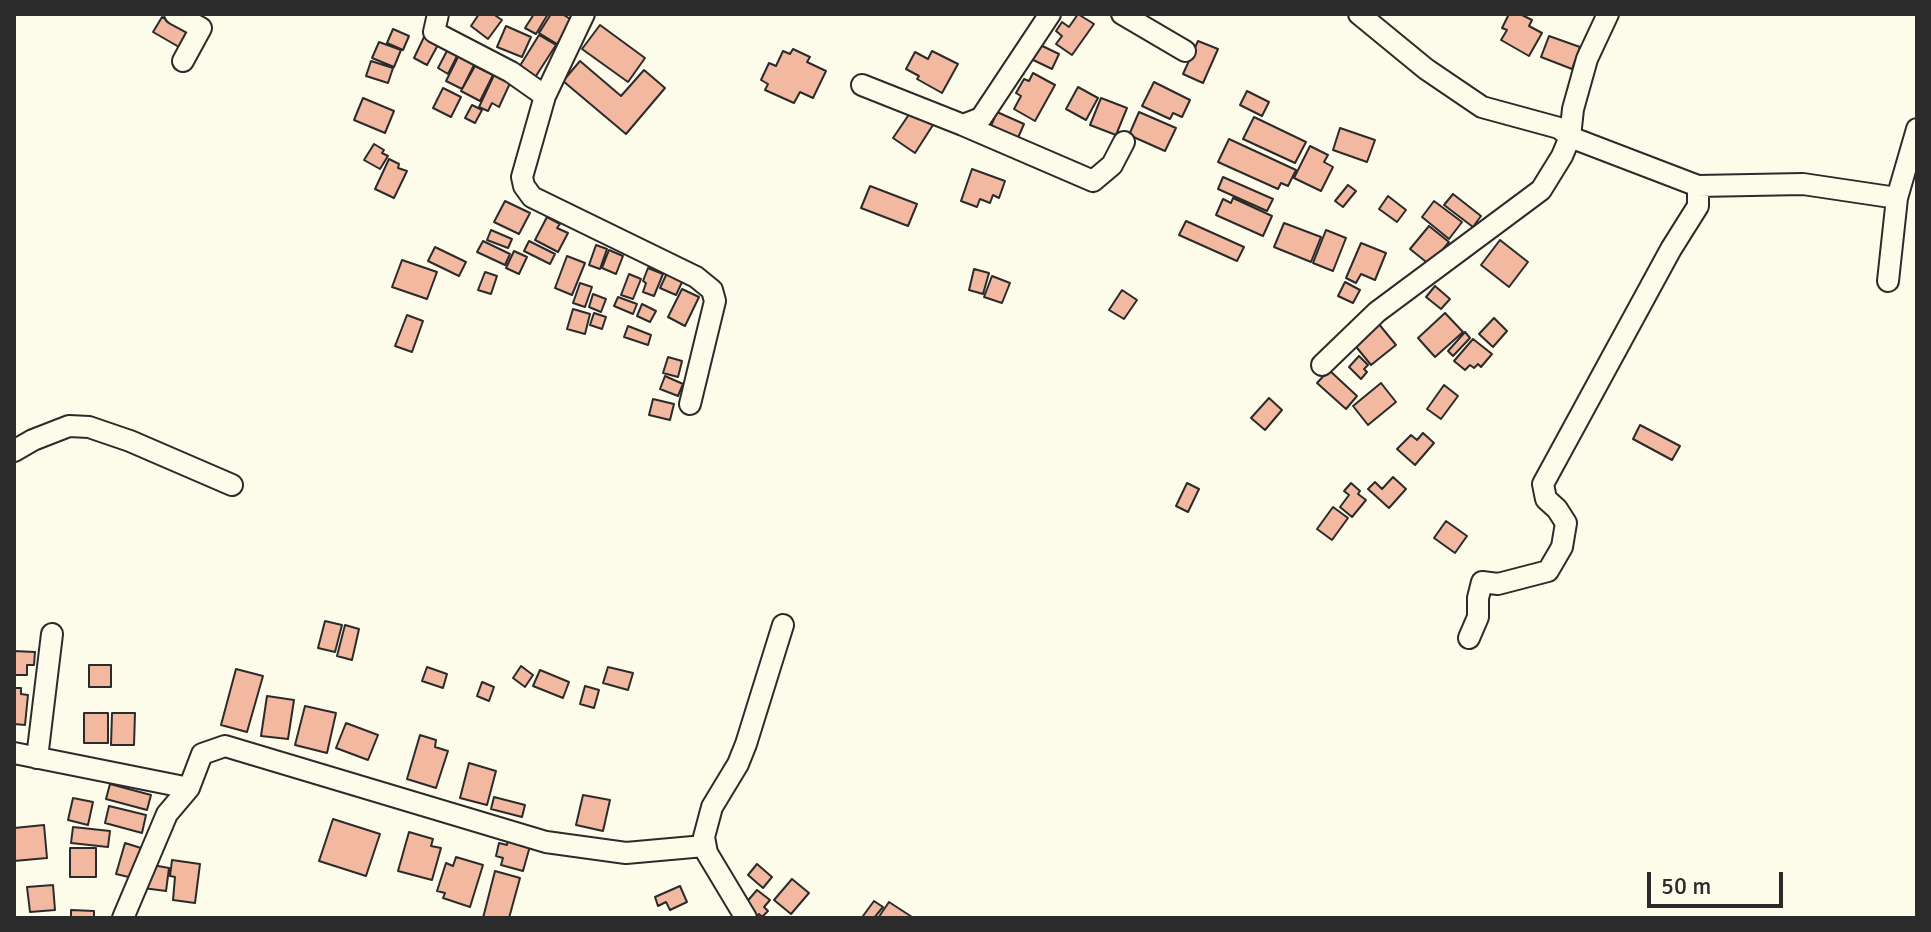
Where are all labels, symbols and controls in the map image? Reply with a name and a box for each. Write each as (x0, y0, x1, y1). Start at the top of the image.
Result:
scale bar (1651, 856, 1787, 906)
text: 50 m (1661, 871, 1711, 901)

